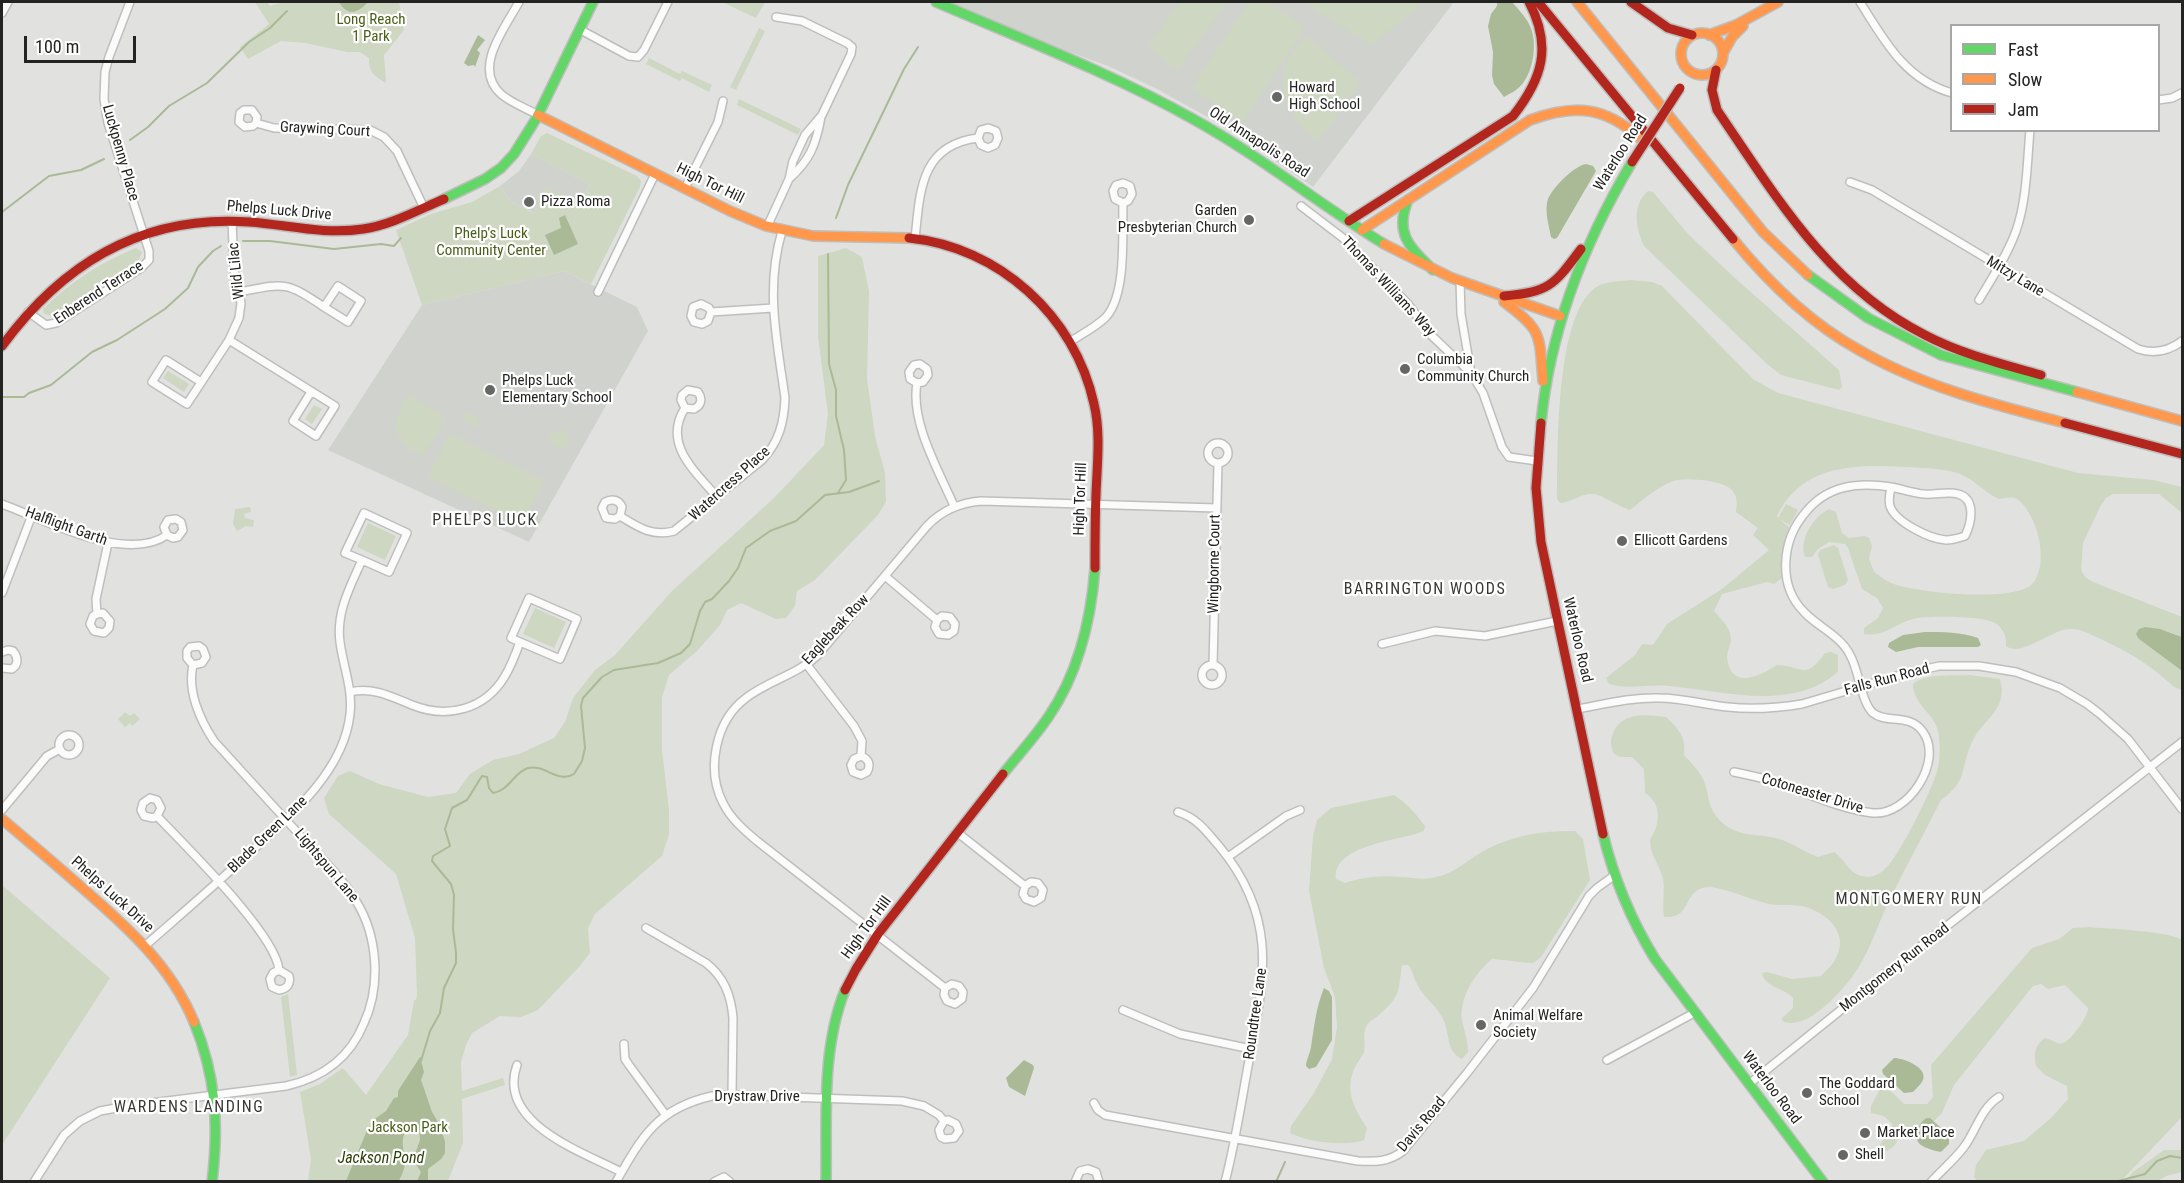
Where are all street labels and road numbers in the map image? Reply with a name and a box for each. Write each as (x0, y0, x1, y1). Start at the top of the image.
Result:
street label: Luckpenny Place (98, 103, 142, 203)
street label: Old Annapolis Road (1205, 104, 1313, 182)
street label: Waterloo Road (1590, 112, 1652, 194)
street label: Graywing Court (279, 119, 371, 141)
street label: High Tor Hill (673, 160, 747, 208)
street label: Phelps Luck Drive (226, 197, 332, 225)
street label: Thomas Williams Way (1337, 233, 1439, 341)
street label: Wild Lilac (225, 242, 249, 300)
street label: Mitzy Lane (1983, 253, 2047, 301)
street label: Enberend Terrace (51, 257, 147, 329)
street label: Watercress Place (686, 443, 774, 525)
street label: High Tor Hill (1071, 462, 1091, 536)
street label: Halflight Garth (22, 504, 110, 550)
street label: Wingborne Court (1205, 514, 1225, 614)
street label: Eaglebeak Row (799, 591, 873, 669)
street label: Waterloo Road (1559, 596, 1595, 684)
street label: Falls Run Road (1842, 660, 1932, 700)
street label: Cotoneaster Drive (1759, 770, 1865, 818)
street label: Blade Green Lane (225, 793, 311, 877)
street label: Lightspun Lane (290, 826, 362, 906)
street label: Phelps Luck Drive (67, 853, 157, 937)
street label: High Tor Hill (838, 893, 896, 963)
street label: Montgomery Run Road (1837, 920, 1953, 1016)
street label: Roundtree Lane (1241, 967, 1271, 1061)
street label: Waterloo Road (1738, 1048, 1804, 1128)
street label: Drystraw Drive (714, 1088, 800, 1106)
street label: Davis Road (1394, 1094, 1450, 1156)

